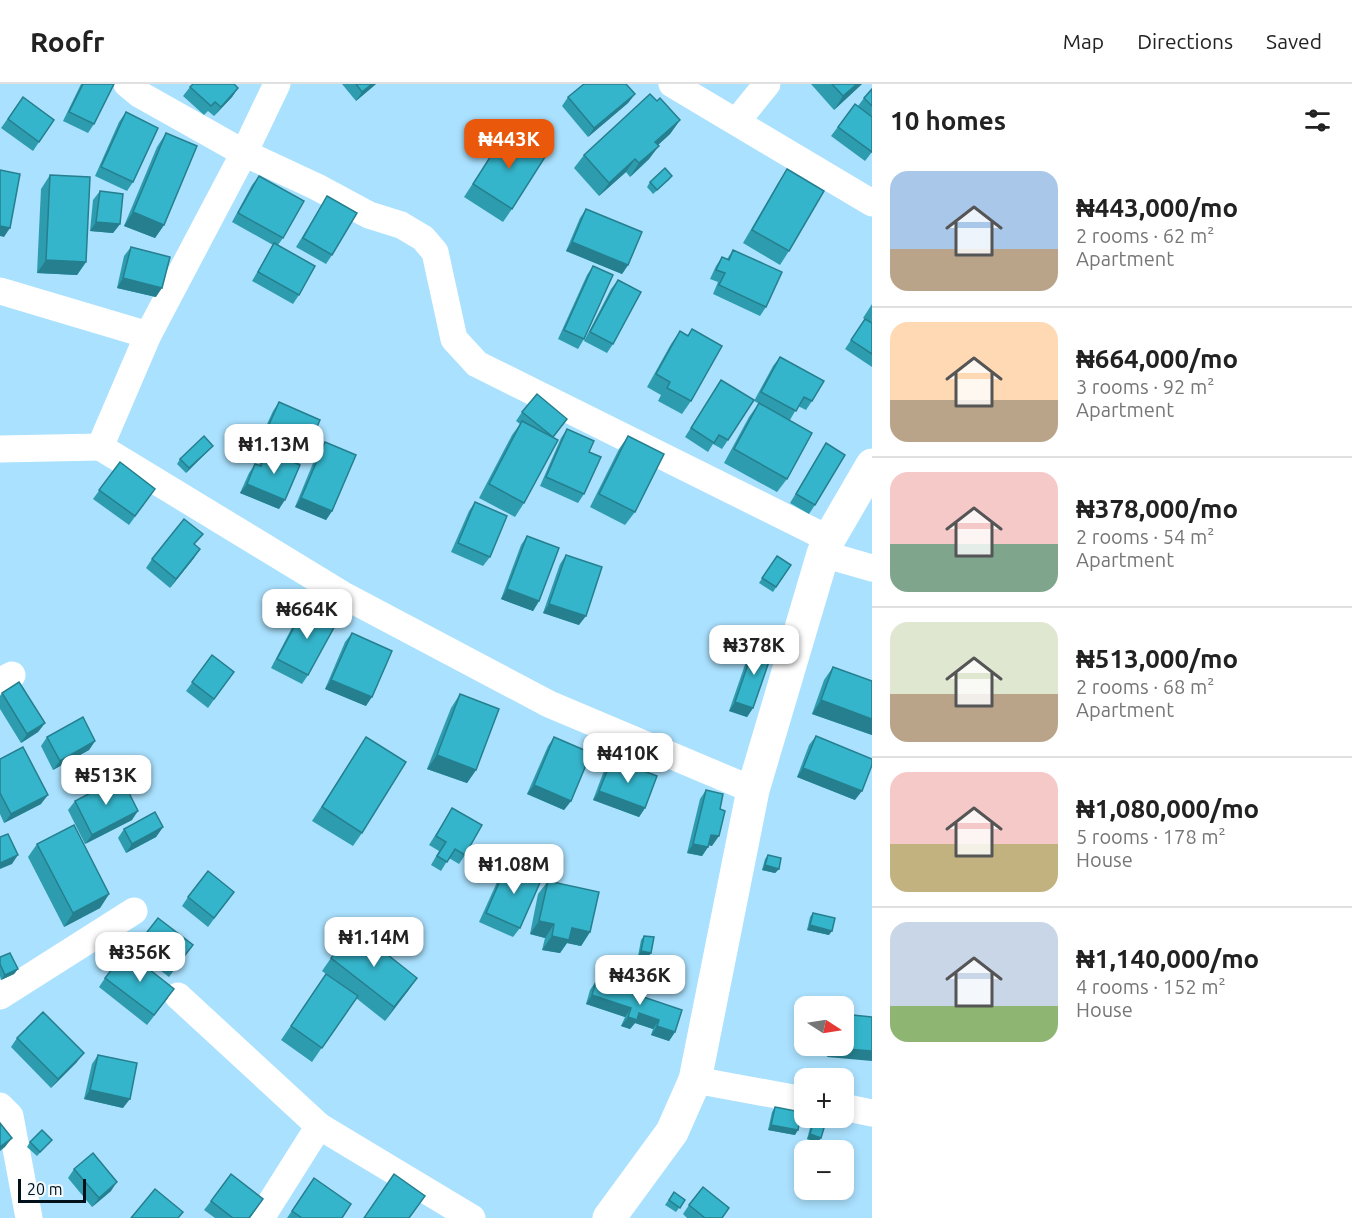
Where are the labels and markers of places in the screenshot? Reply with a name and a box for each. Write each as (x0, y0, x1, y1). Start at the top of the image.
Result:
pin: ₦443K (467, 119, 551, 170)
pin: ₦1.13M (225, 424, 323, 475)
pin: ₦664K (265, 589, 349, 640)
pin: ₦378K (712, 625, 796, 676)
pin: ₦410K (586, 733, 670, 784)
pin: ₦513K (64, 755, 148, 806)
pin: ₦1.08M (465, 844, 563, 895)
pin: ₦1.14M (325, 917, 423, 968)
pin: ₦356K (98, 932, 182, 983)
pin: ₦436K (598, 955, 682, 1006)

